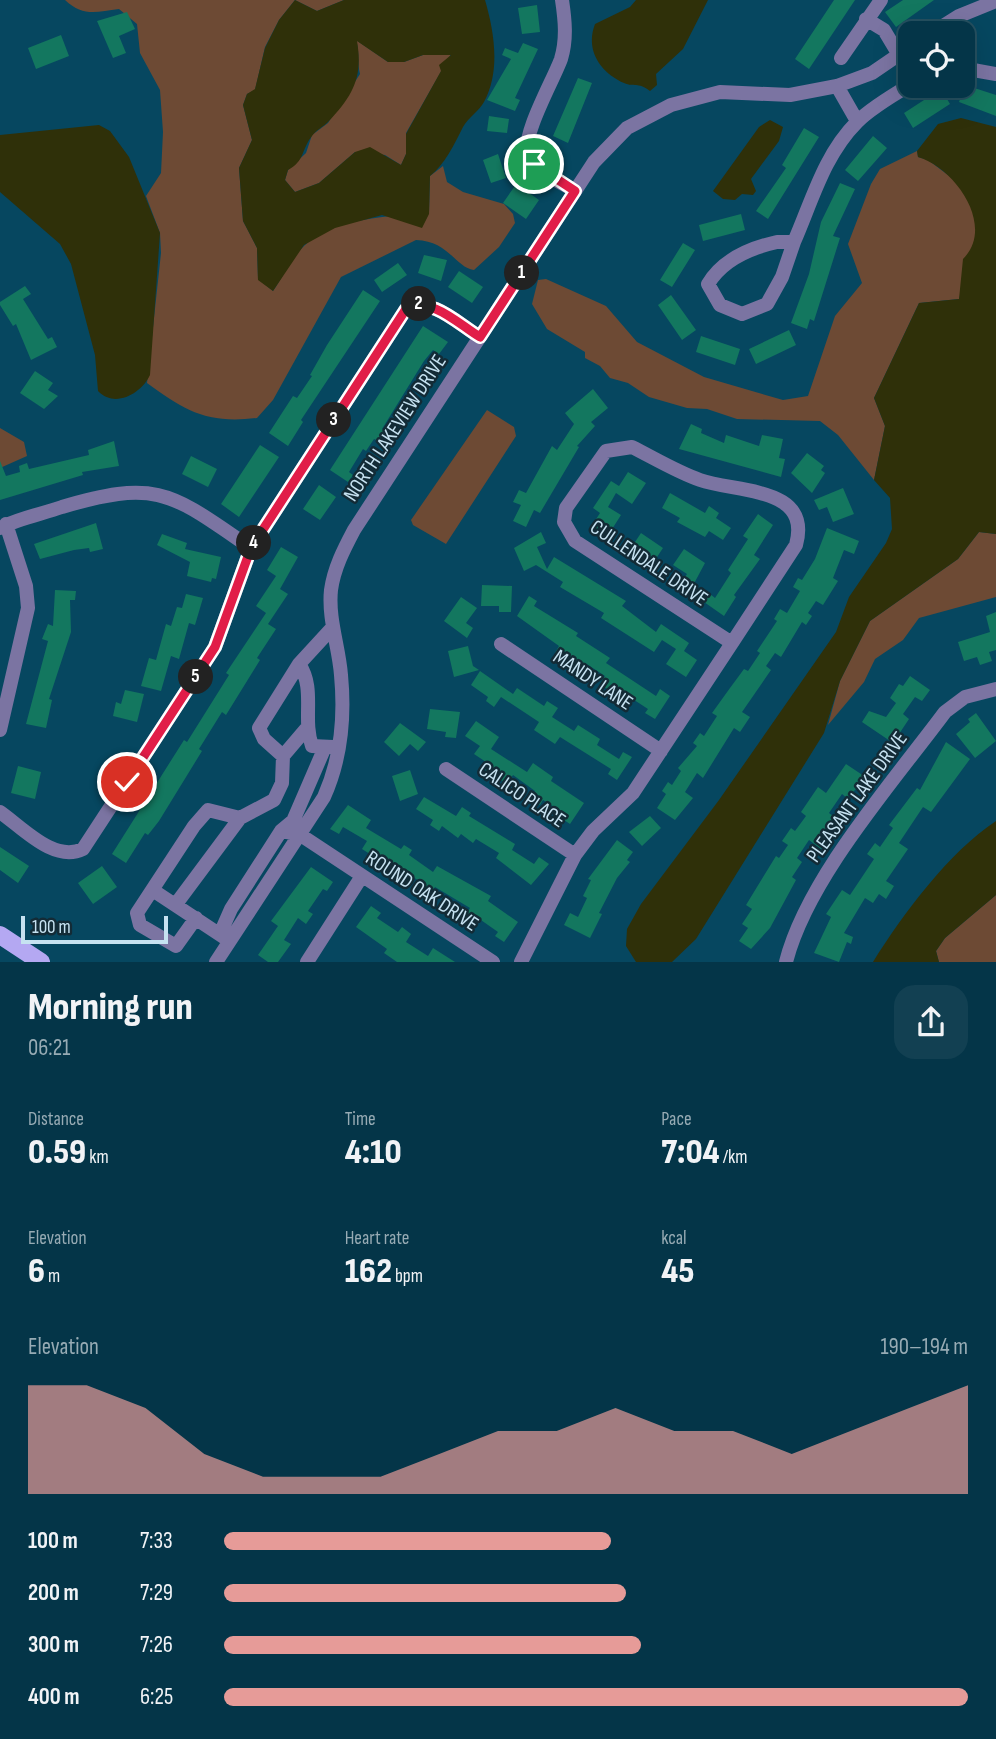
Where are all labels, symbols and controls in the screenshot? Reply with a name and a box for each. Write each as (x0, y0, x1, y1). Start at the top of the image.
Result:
map controls (898, 21, 975, 98)
button: locate (898, 21, 975, 98)
pin (504, 134, 564, 194)
icon: arrive (515, 145, 553, 183)
pin: 1 (504, 256, 540, 290)
text: 1 (518, 261, 525, 284)
pin: 2 (402, 286, 436, 322)
text: 2 (414, 292, 423, 315)
street label: NORTH LAKEVIEW DRIVE (338, 350, 452, 506)
pin: 3 (316, 402, 352, 438)
text: 3 (329, 408, 338, 431)
street label: CULLENDALE DRIVE (585, 514, 713, 612)
pin: 4 (236, 526, 272, 560)
text: 4 (249, 531, 258, 554)
street label: MANDY LANE (548, 644, 638, 716)
pin: 5 (178, 660, 214, 694)
text: 5 (191, 665, 200, 688)
street label: PLEASANT LAKE DRIVE (801, 727, 913, 867)
pin (97, 752, 157, 812)
street label: CALICO PLACE (474, 757, 570, 833)
icon: check (108, 763, 146, 801)
street label: ROUND OAK DRIVE (361, 845, 483, 937)
scale bar (21, 913, 168, 945)
text: 100 m (32, 916, 71, 939)
text: Morning run (28, 985, 193, 1030)
button: share (894, 985, 968, 1059)
text: 06:21 (28, 1034, 70, 1062)
text: Distance (28, 1108, 84, 1131)
text: Time (345, 1108, 376, 1131)
text: Pace (661, 1108, 692, 1131)
text: 0.59 (28, 1131, 86, 1174)
text: 4:10 (345, 1131, 402, 1174)
text: 7:04 (661, 1131, 720, 1174)
text: km (86, 1146, 109, 1169)
text: /km (720, 1146, 747, 1169)
text: Elevation (28, 1227, 87, 1250)
text: Heart rate (345, 1227, 410, 1250)
text: kcal (661, 1227, 686, 1250)
text: 6 (28, 1250, 45, 1293)
text: 162 (345, 1250, 392, 1293)
text: 45 (661, 1250, 694, 1293)
text: m (45, 1265, 60, 1288)
text: bpm (392, 1265, 423, 1288)
text: Elevation (28, 1333, 99, 1361)
text: 190–194 m (880, 1333, 968, 1361)
text: 100 m (28, 1527, 78, 1555)
text: 7:33 (140, 1527, 173, 1555)
text: 200 m (28, 1579, 79, 1607)
text: 7:29 (140, 1579, 173, 1607)
text: 300 m (28, 1631, 79, 1659)
text: 7:26 (140, 1631, 173, 1659)
text: 400 m (28, 1683, 79, 1711)
text: 6:25 (140, 1683, 173, 1711)

